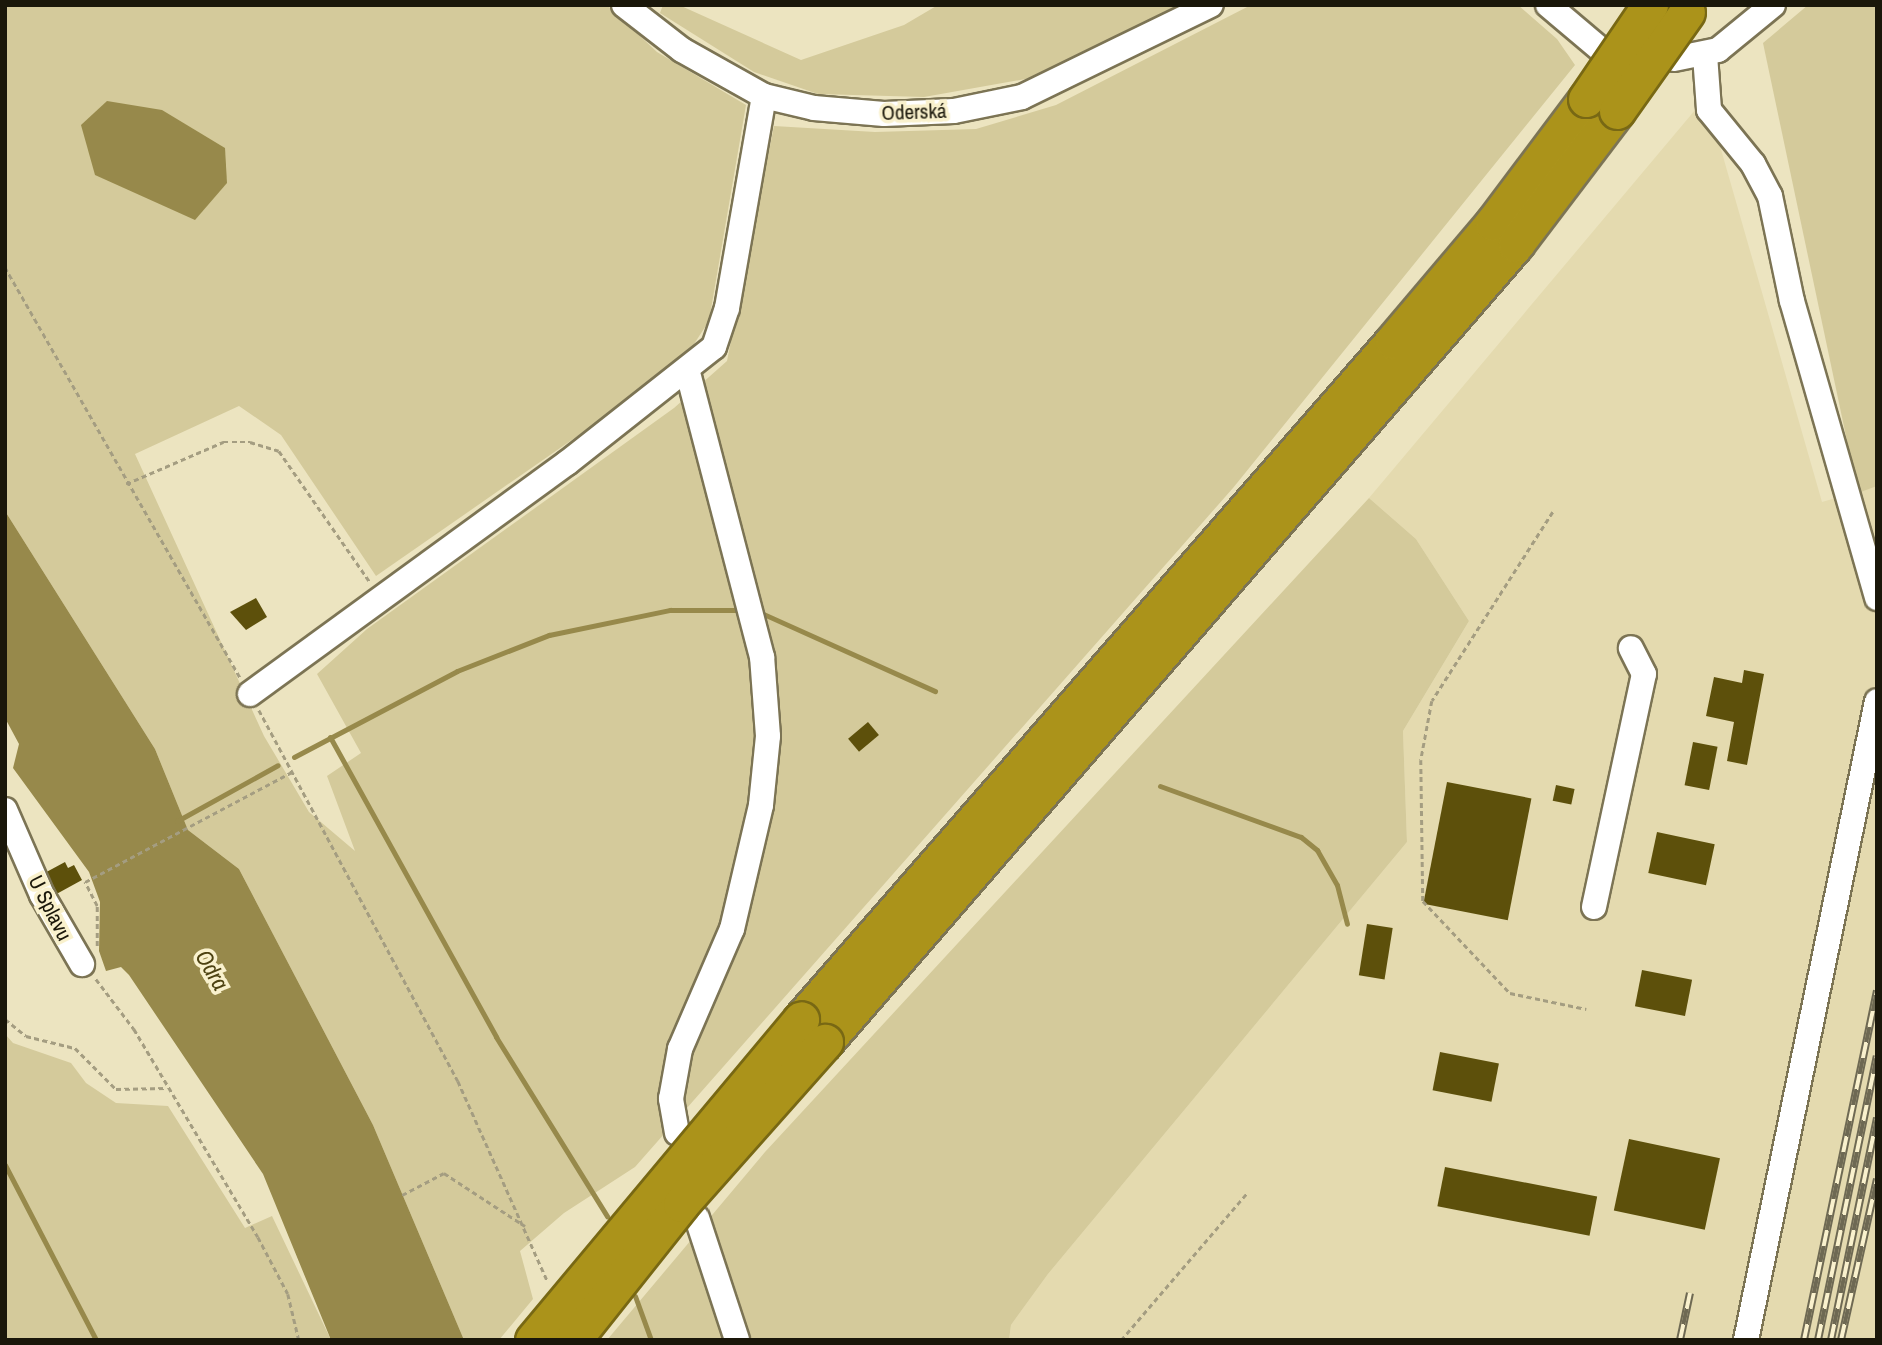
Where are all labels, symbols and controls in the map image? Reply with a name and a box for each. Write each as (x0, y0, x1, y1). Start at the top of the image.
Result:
street label: Oderská (881, 98, 947, 126)
street label: U Splavu (23, 871, 77, 945)
water label: Odra (190, 945, 234, 995)

